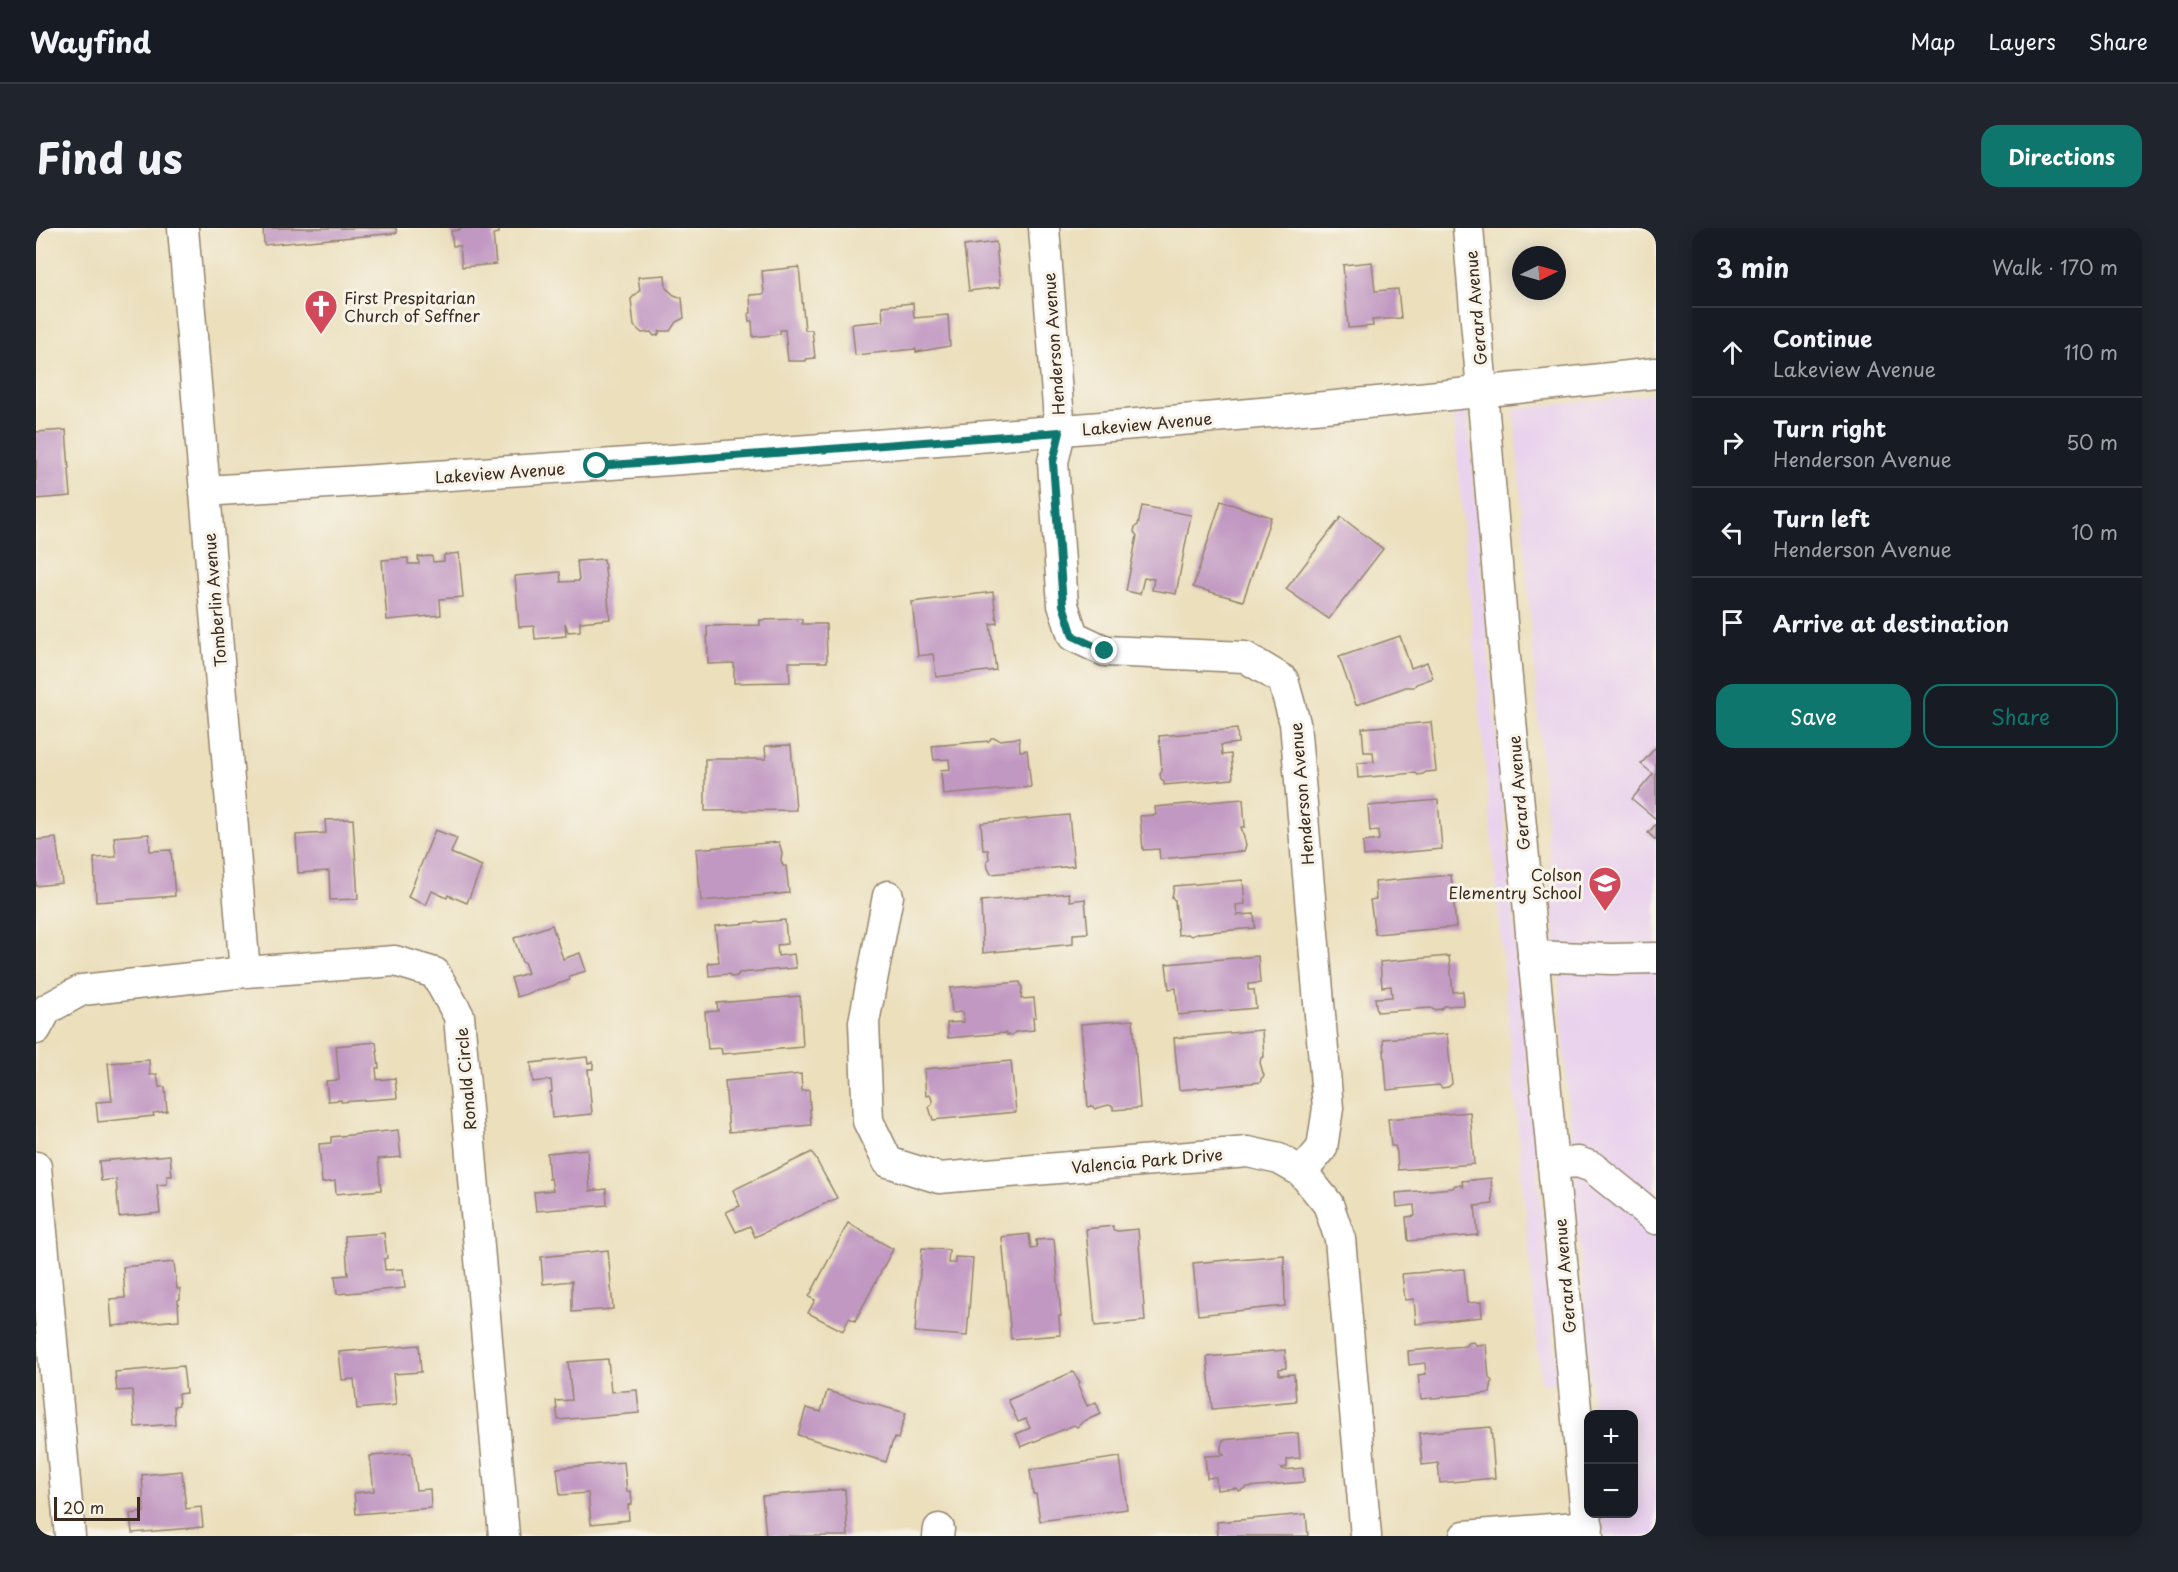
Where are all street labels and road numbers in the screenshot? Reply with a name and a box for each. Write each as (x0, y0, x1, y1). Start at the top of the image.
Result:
street label: Gerard Avenue (1458, 249, 1492, 366)
street label: Henderson Avenue (1036, 272, 1070, 416)
street label: Lakeview Avenue (1081, 405, 1213, 441)
street label: Lakeview Avenue (434, 455, 566, 489)
street label: Tomberlin Avenue (196, 532, 232, 668)
street label: Henderson Avenue (1283, 721, 1319, 866)
street label: Gerard Avenue (1501, 734, 1535, 851)
street label: Ronald Circle (449, 1027, 481, 1131)
street label: Valencia Park Drive (1070, 1141, 1224, 1179)
street label: Gerard Avenue (1547, 1217, 1581, 1334)

